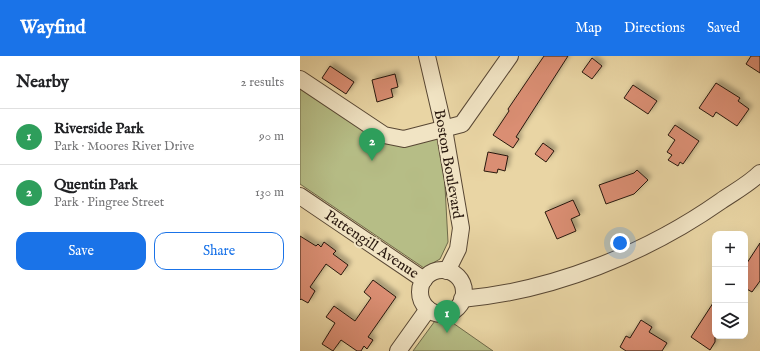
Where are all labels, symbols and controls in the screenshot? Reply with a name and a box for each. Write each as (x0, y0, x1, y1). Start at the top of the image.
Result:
text: Wayfind (20, 16, 86, 40)
text: Map (575, 19, 602, 37)
text: Directions (624, 19, 685, 37)
text: Saved (707, 19, 740, 37)
text: Nearby (16, 72, 69, 93)
text: 2 results (240, 74, 284, 91)
street label: Boston Boulevard (430, 108, 468, 221)
text: Riverside Park (54, 119, 144, 138)
text: 1 (27, 128, 31, 145)
text: 90 m (259, 128, 284, 145)
pin: 2 (359, 128, 385, 161)
text: Park · Moores River Drive (54, 138, 194, 155)
text: Quentin Park (54, 175, 138, 194)
text: 2 (26, 184, 32, 201)
text: 130 m (255, 184, 284, 201)
text: Park · Pingree Street (54, 194, 164, 211)
street label: Pattengill Avenue (321, 206, 423, 283)
map controls (712, 231, 748, 339)
button: + (712, 231, 748, 267)
button: Save (16, 232, 146, 270)
button: Share (154, 232, 284, 270)
your location (610, 233, 630, 253)
button: − (712, 267, 748, 303)
pin: 1 (434, 300, 460, 333)
button: layers (712, 303, 748, 339)

